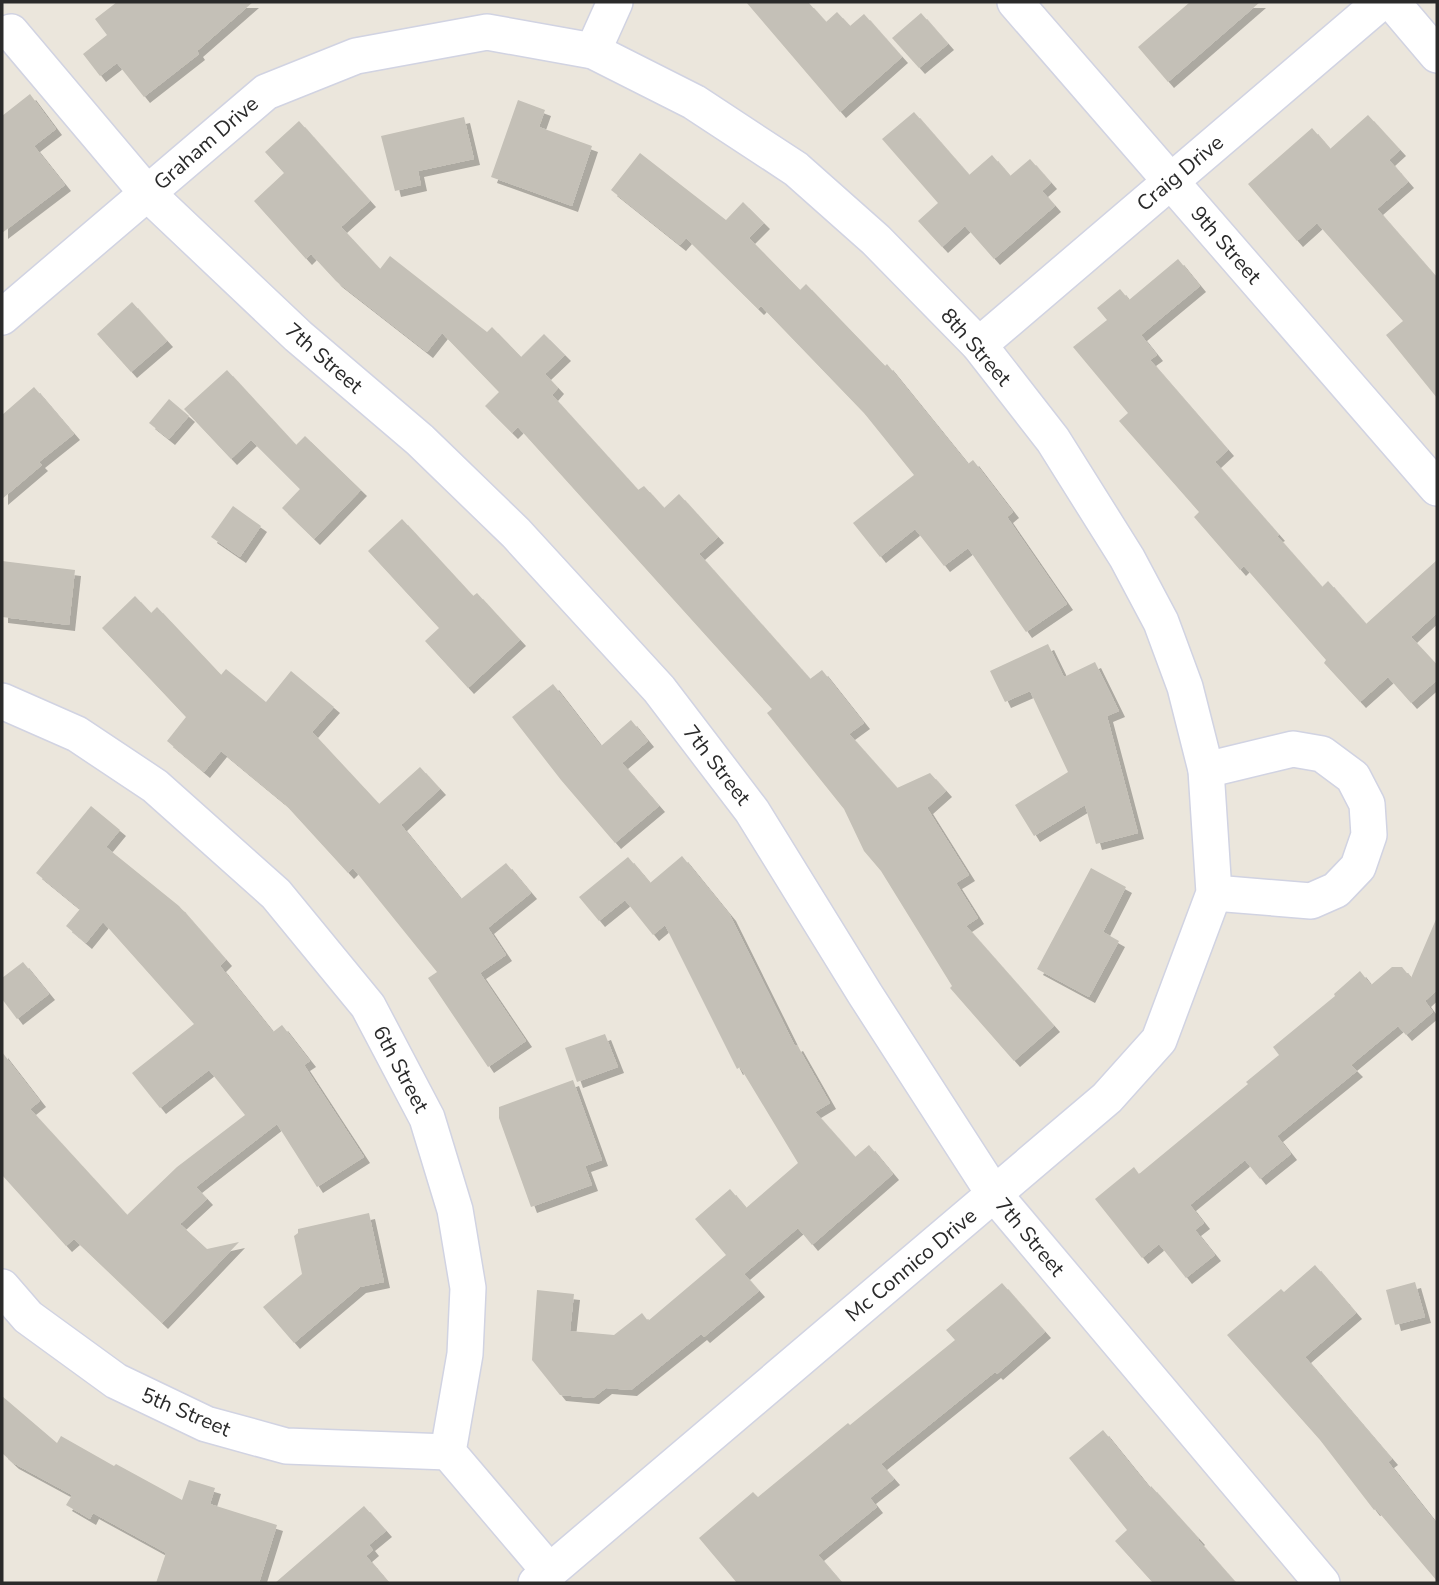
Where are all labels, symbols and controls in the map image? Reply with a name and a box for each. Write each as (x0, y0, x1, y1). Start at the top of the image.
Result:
street label: Graham Drive (148, 90, 264, 196)
street label: Craig Drive (1131, 129, 1229, 217)
street label: 9th Street (1184, 200, 1268, 290)
street label: 8th Street (934, 302, 1018, 392)
street label: 7th Street (279, 316, 369, 400)
street label: 7th Street (677, 719, 758, 811)
street label: 6th Street (366, 1021, 436, 1118)
street label: 7th Street (989, 1192, 1072, 1283)
street label: Mc Connico Drive (839, 1202, 983, 1328)
street label: 5th Street (137, 1381, 236, 1444)

